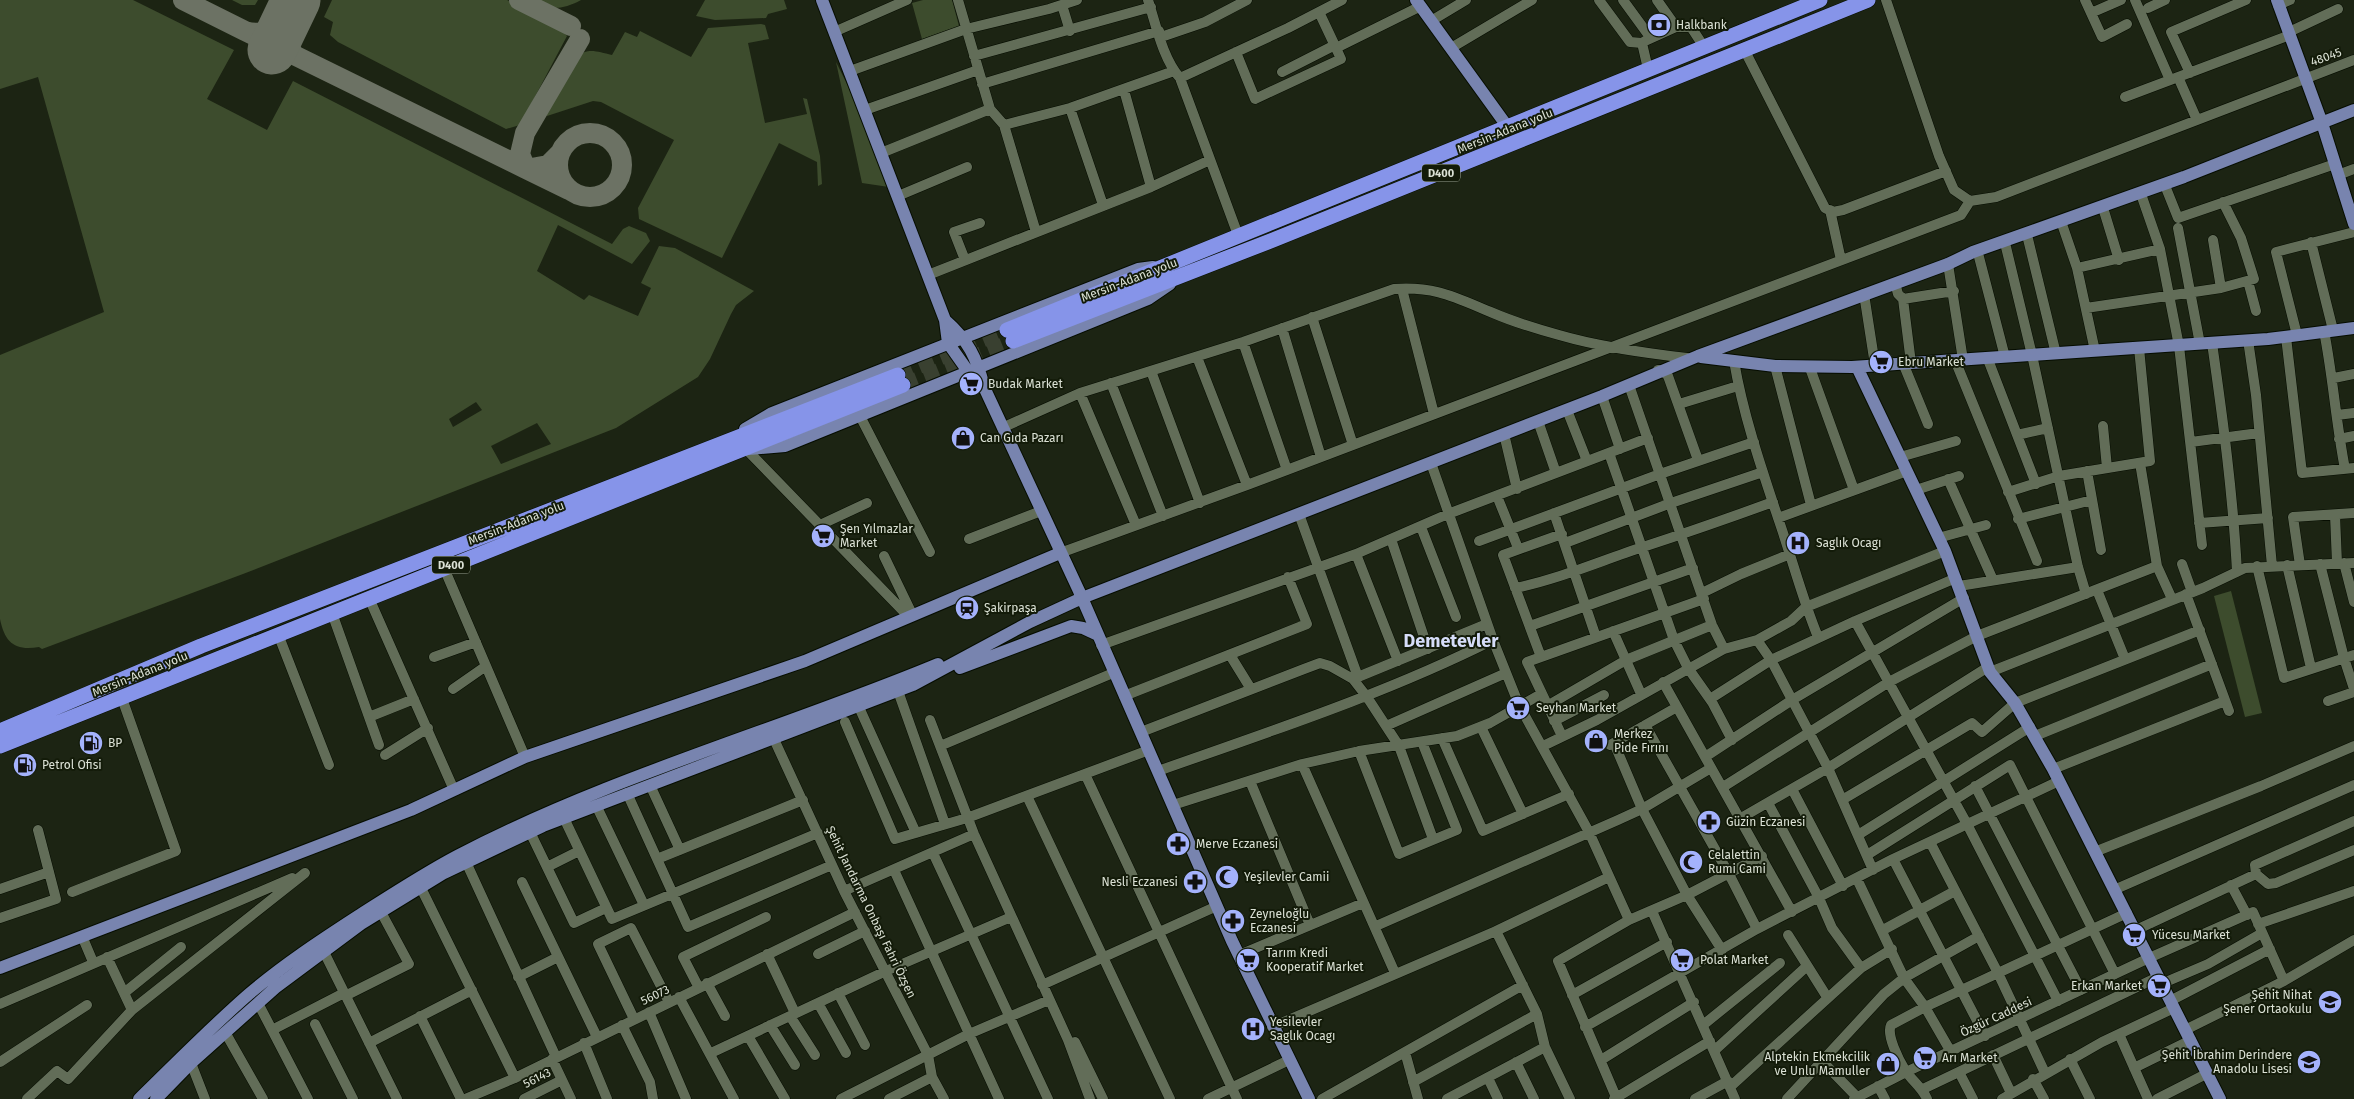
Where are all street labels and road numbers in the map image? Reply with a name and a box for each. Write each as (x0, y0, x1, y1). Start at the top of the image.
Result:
street label: 48045 (2309, 45, 2343, 69)
street label: Mersin-Adana yolu (1455, 105, 1555, 157)
road number: D400 (1422, 164, 1460, 182)
street label: Mersin-Adana yolu (1079, 255, 1179, 305)
street label: Mersin-Adana yolu (466, 498, 566, 548)
road number: D400 (432, 556, 470, 574)
street label: Mersin-Adana yolu (90, 648, 190, 700)
street label: Şehit Jandarma Onbaşı Fahri Özşen (823, 823, 921, 1000)
street label: 56073 (638, 982, 672, 1008)
street label: Özgür Caddesi (1957, 993, 2034, 1040)
street label: 56143 (521, 1065, 553, 1091)

